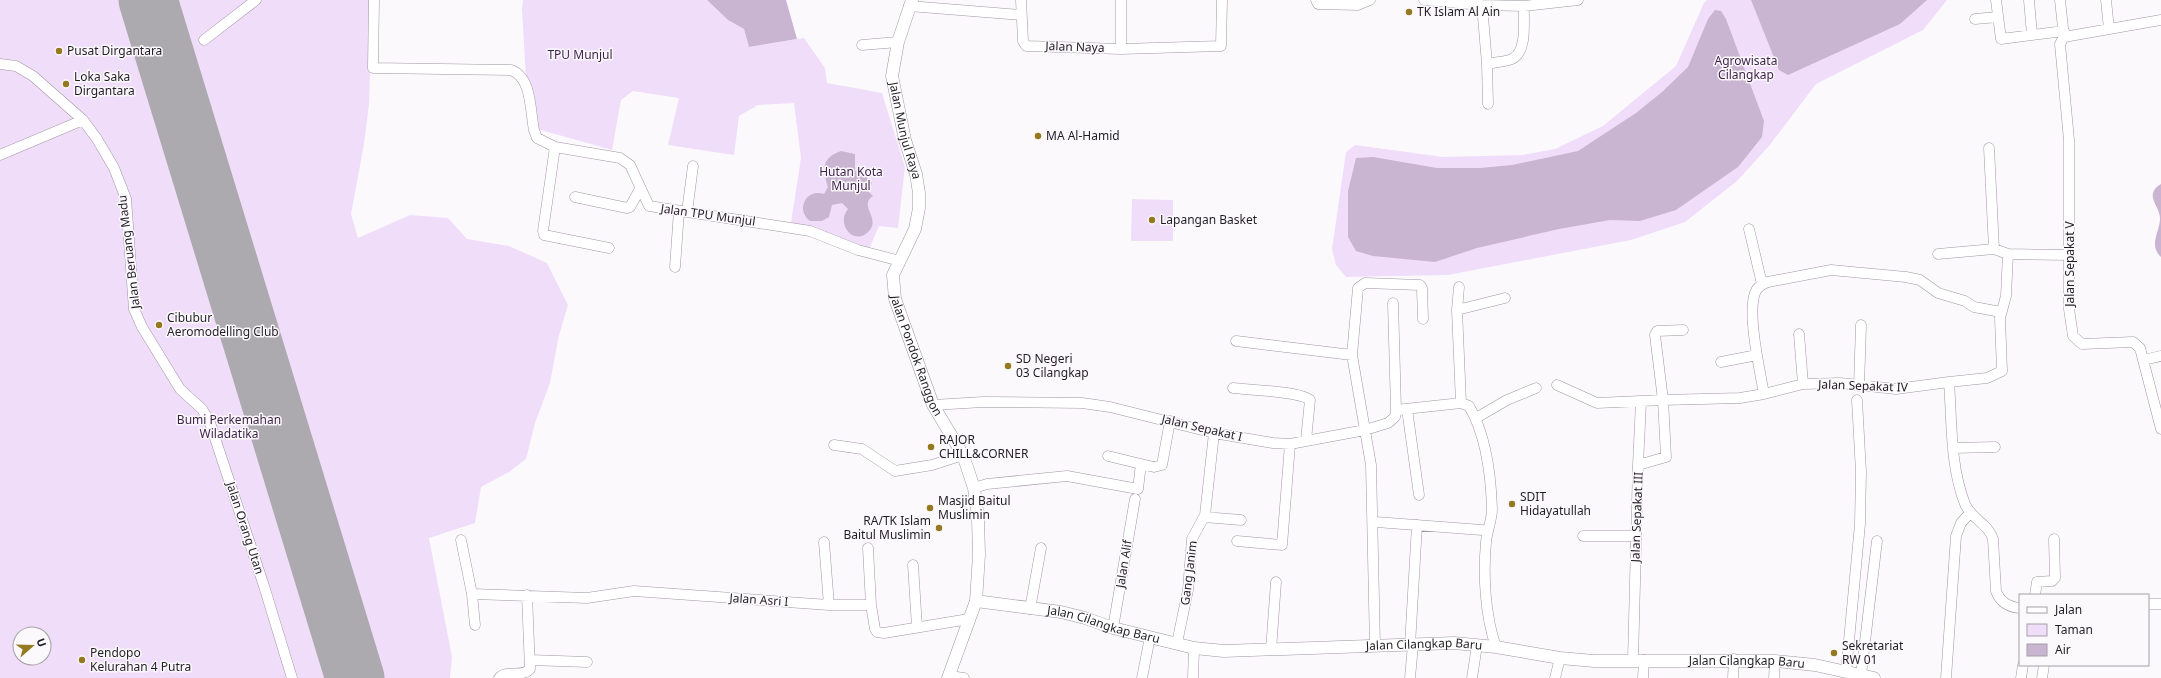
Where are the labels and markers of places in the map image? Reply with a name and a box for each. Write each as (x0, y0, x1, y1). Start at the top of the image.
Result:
place label: TK Islam Al Ain (1417, 3, 1500, 20)
marker: TK Islam Al Ain (1404, 7, 1414, 17)
place label: Pusat Dirgantara (67, 42, 162, 59)
marker: Pusat Dirgantara (54, 46, 64, 56)
place label: Loka Saka Dirgantara (74, 68, 135, 99)
marker: Loka Saka Dirgantara (61, 79, 71, 89)
place label: MA Al-Hamid (1046, 127, 1120, 144)
marker: MA Al-Hamid (1033, 131, 1043, 141)
place label: Lapangan Basket (1160, 211, 1258, 228)
marker: Lapangan Basket (1147, 215, 1157, 225)
place label: Cibubur Aeromodelling Club (167, 309, 279, 340)
marker: Cibubur Aeromodelling Club (154, 320, 164, 330)
place label: SD Negeri 03 Cilangkap (1016, 350, 1089, 381)
marker: SD Negeri 03 Cilangkap (1003, 361, 1013, 371)
place label: RAJOR CHILL&CORNER (939, 431, 1029, 462)
marker: RAJOR CHILL&CORNER (926, 442, 936, 452)
place label: SDIT Hidayatullah (1520, 488, 1591, 519)
place label: Masjid Baitul Muslimin (938, 492, 1011, 523)
marker: SDIT Hidayatullah (1507, 499, 1517, 509)
marker: Masjid Baitul Muslimin (925, 503, 935, 513)
place label: RA/TK Islam Baitul Muslimin (843, 512, 931, 543)
marker: RA/TK Islam Baitul Muslimin (934, 523, 944, 533)
place label: Sekretariat RW 01 (1842, 637, 1904, 668)
place label: Pendopo Kelurahan 4 Putra (90, 644, 191, 675)
marker: Sekretariat RW 01 (1829, 648, 1839, 658)
marker: Pendopo Kelurahan 4 Putra (77, 655, 87, 665)

